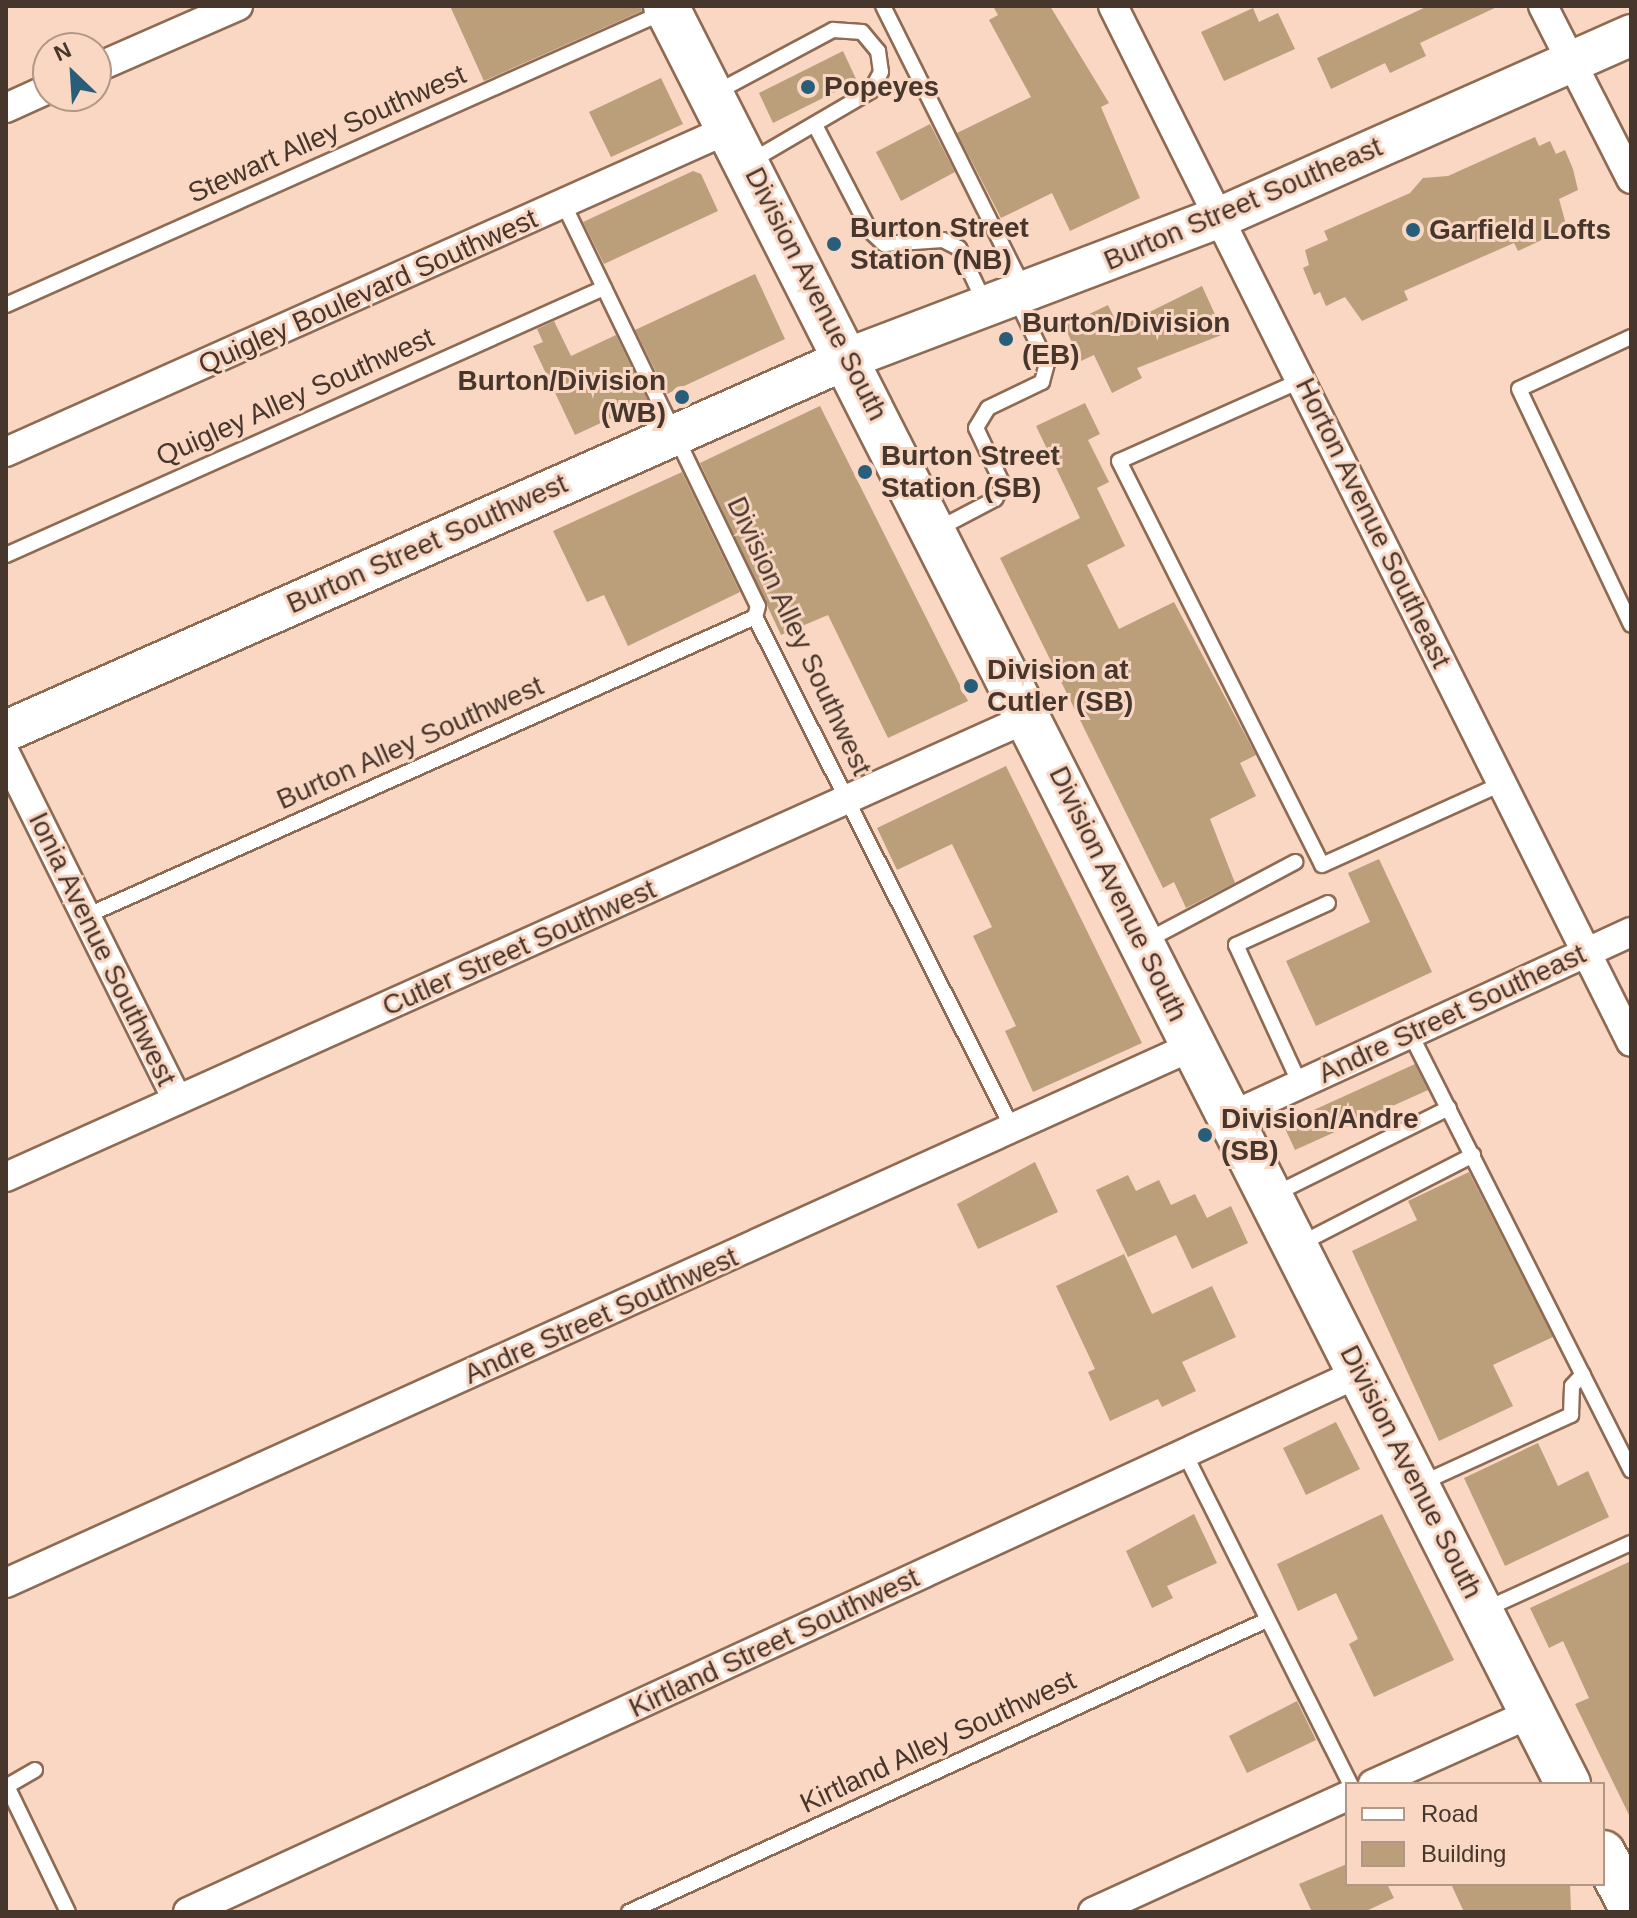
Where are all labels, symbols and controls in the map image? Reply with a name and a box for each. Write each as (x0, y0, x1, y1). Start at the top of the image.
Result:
north arrow (32, 32, 112, 112)
text: N (50, 37, 75, 66)
street label: Stewart Alley Southwest (182, 57, 472, 211)
place label: Popeyes (824, 70, 939, 104)
marker: Popeyes (799, 78, 817, 96)
street label: Burton Street Southeast (1099, 130, 1387, 278)
street label: Division Avenue South (737, 161, 895, 427)
street label: Quigley Boulevard Southwest (193, 202, 543, 382)
place label: Burton Street Station (NB) (850, 211, 1029, 277)
place label: Garfield Lofts (1429, 213, 1611, 247)
marker: Garfield Lofts (1404, 221, 1422, 239)
marker: Burton Street Station (NB) (825, 235, 843, 253)
place label: Burton/Division (EB) (1022, 306, 1230, 372)
street label: Quigley Alley Southwest (150, 320, 440, 474)
marker: Burton/Division (EB) (997, 330, 1015, 348)
place label: Burton/Division (WB) (458, 364, 666, 430)
street label: Horton Avenue Southeast (1288, 372, 1458, 674)
marker: Burton/Division (WB) (673, 388, 691, 406)
place label: Burton Street Station (SB) (881, 439, 1060, 505)
marker: Burton Street Station (SB) (856, 463, 874, 481)
street label: Burton Street Southwest (282, 467, 572, 621)
street label: Division Alley Southwest (719, 491, 879, 781)
place label: Division at Cutler (SB) (987, 653, 1133, 719)
street label: Burton Alley Southwest (271, 669, 549, 817)
marker: Division at Cutler (SB) (962, 677, 980, 695)
street label: Division Avenue South (1041, 760, 1195, 1028)
street label: Ionia Avenue Southwest (21, 806, 183, 1092)
street label: Cutler Street Southwest (377, 873, 661, 1023)
street label: Andre Street Southeast (1313, 937, 1591, 1091)
place label: Division/Andre (SB) (1221, 1102, 1419, 1168)
marker: Division/Andre (SB) (1196, 1126, 1214, 1144)
street label: Andre Street Southwest (459, 1241, 743, 1391)
street label: Division Avenue South (1332, 1339, 1490, 1605)
street label: Kirtland Street Southwest (624, 1561, 924, 1725)
street label: Kirtland Alley Southwest (794, 1663, 1082, 1821)
legend (1345, 1782, 1605, 1886)
text: Road (1421, 1800, 1478, 1827)
text: Building (1421, 1840, 1506, 1867)

